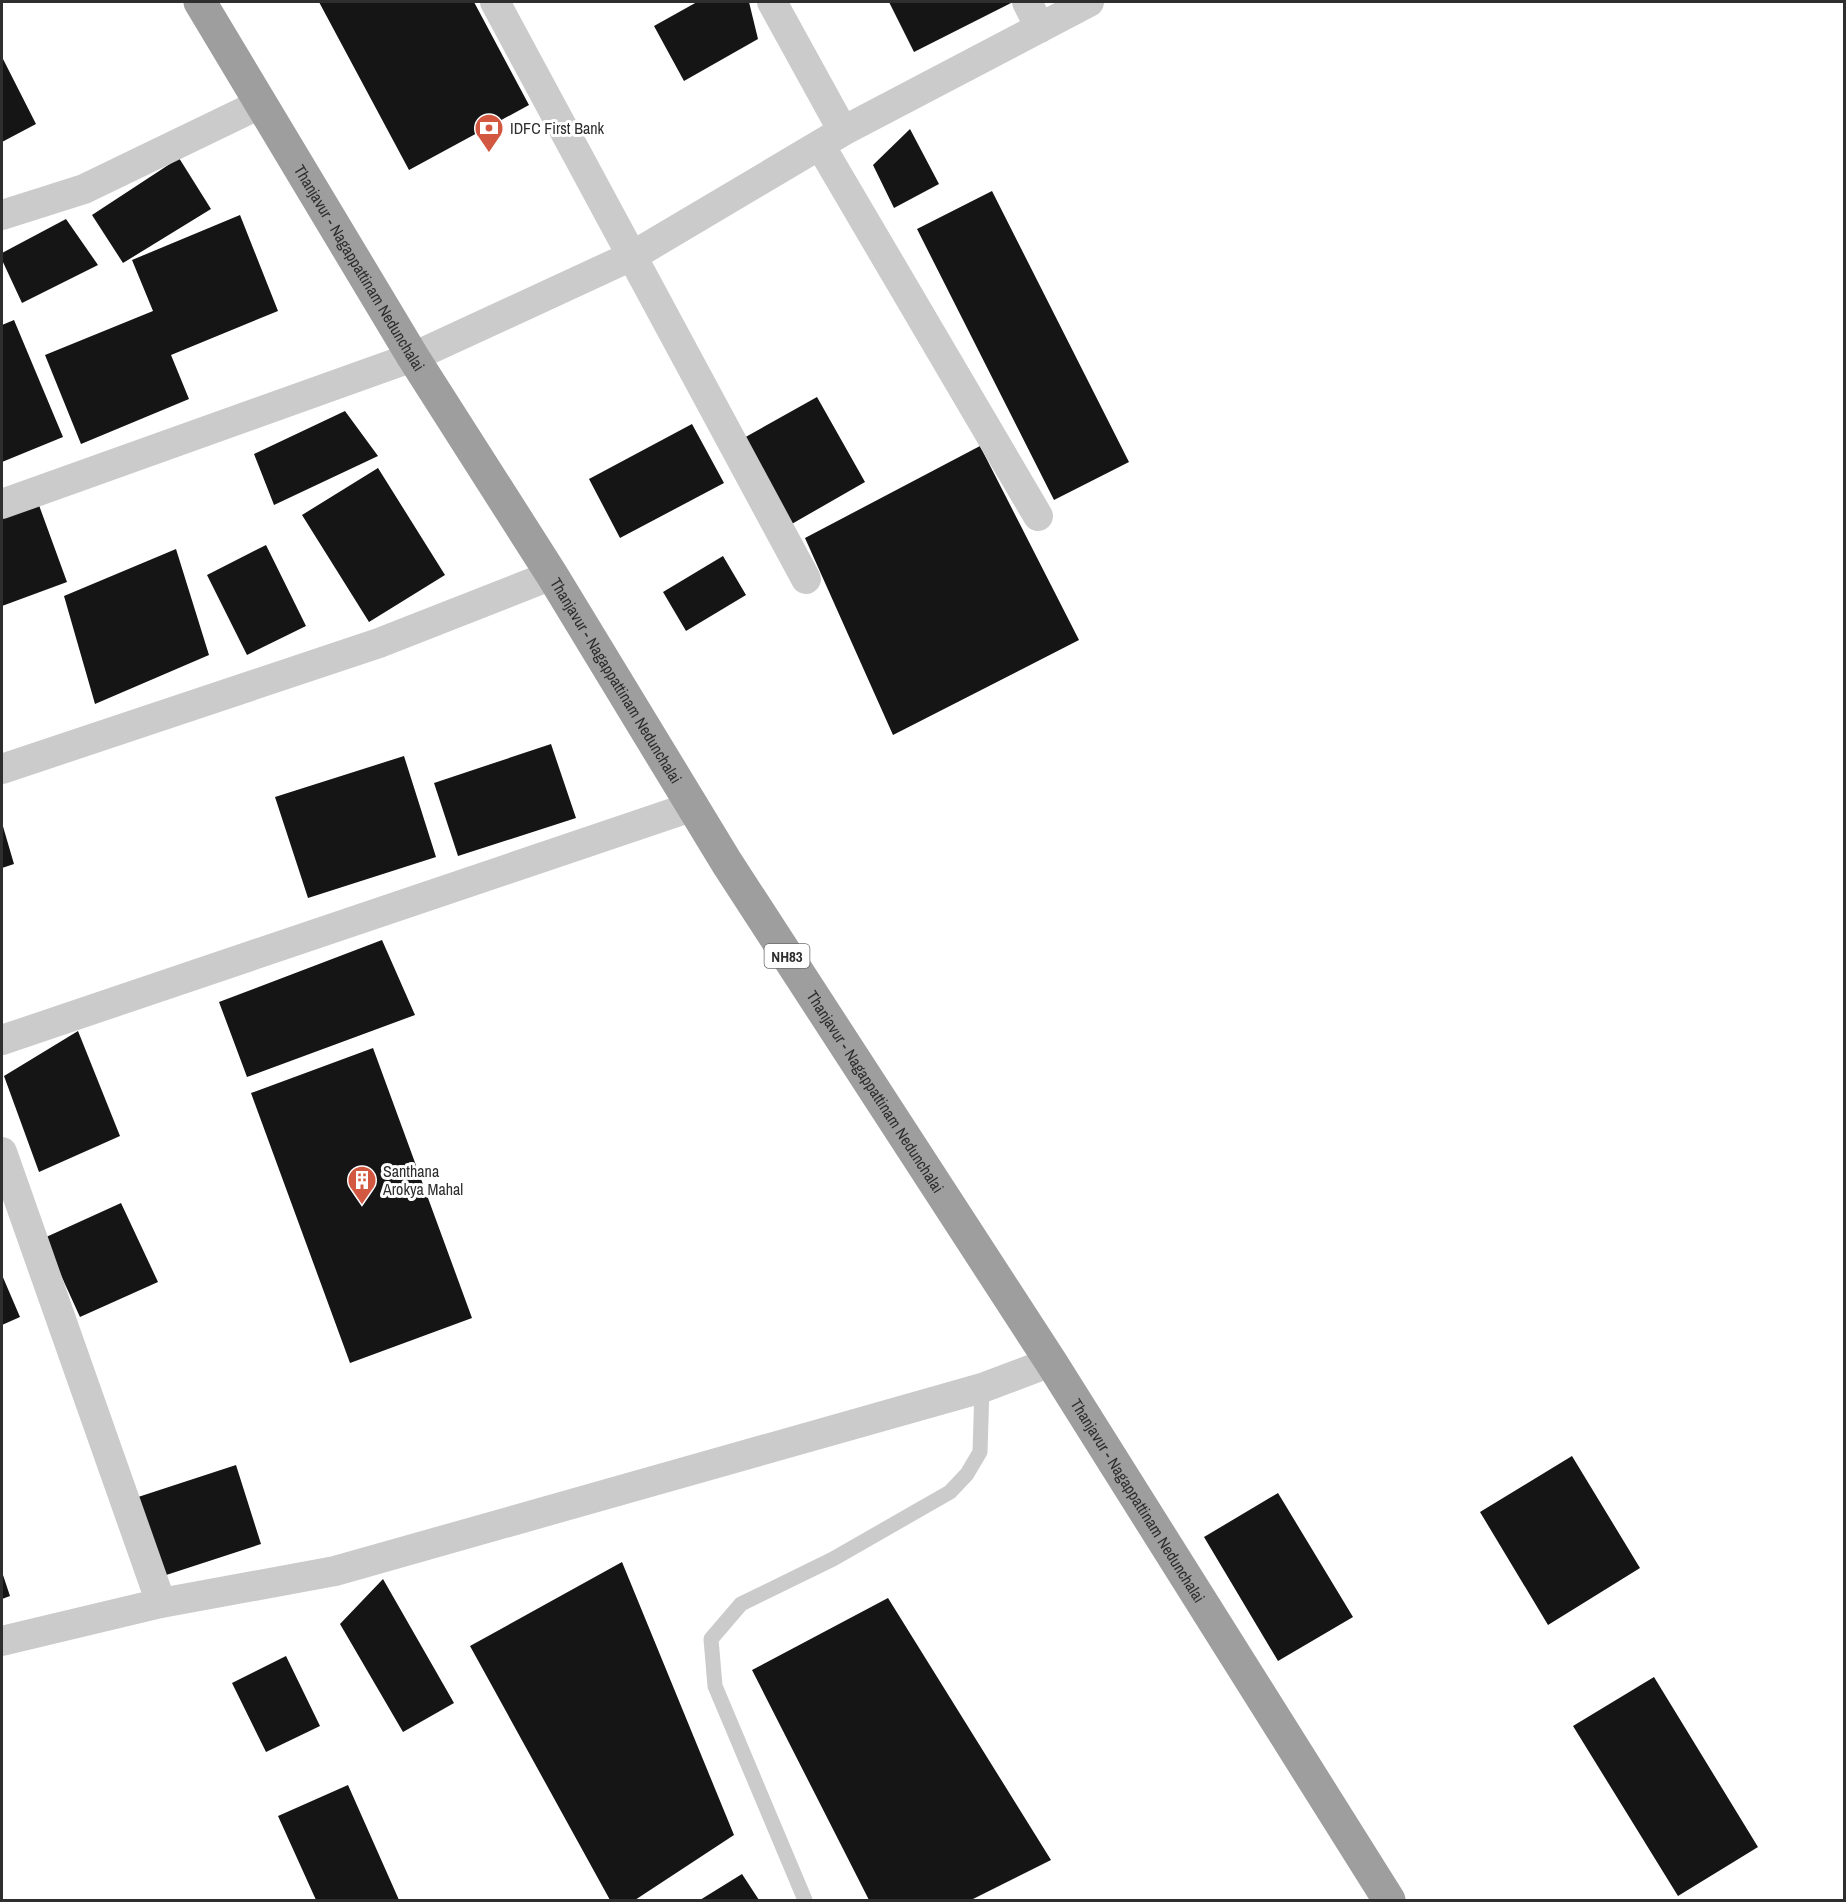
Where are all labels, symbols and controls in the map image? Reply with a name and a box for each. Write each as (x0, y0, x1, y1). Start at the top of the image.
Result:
bank icon: IDFC First Bank (473, 112, 505, 154)
place label: IDFC First Bank (510, 117, 604, 139)
street label: Thanjavur - Nagappattinam Nedunchalai (289, 160, 430, 375)
street label: Thanjavur - Nagappattinam Nedunchalai (545, 573, 687, 788)
road number: NH83 (764, 944, 810, 968)
street label: Thanjavur - Nagappattinam Nedunchalai (802, 986, 949, 1197)
place label: Santhana Arokya Mahal (382, 1160, 463, 1200)
building icon: Santhana Arokya Mahal (346, 1164, 378, 1206)
street label: Thanjavur - Nagappattinam Nedunchalai (1066, 1394, 1210, 1607)

